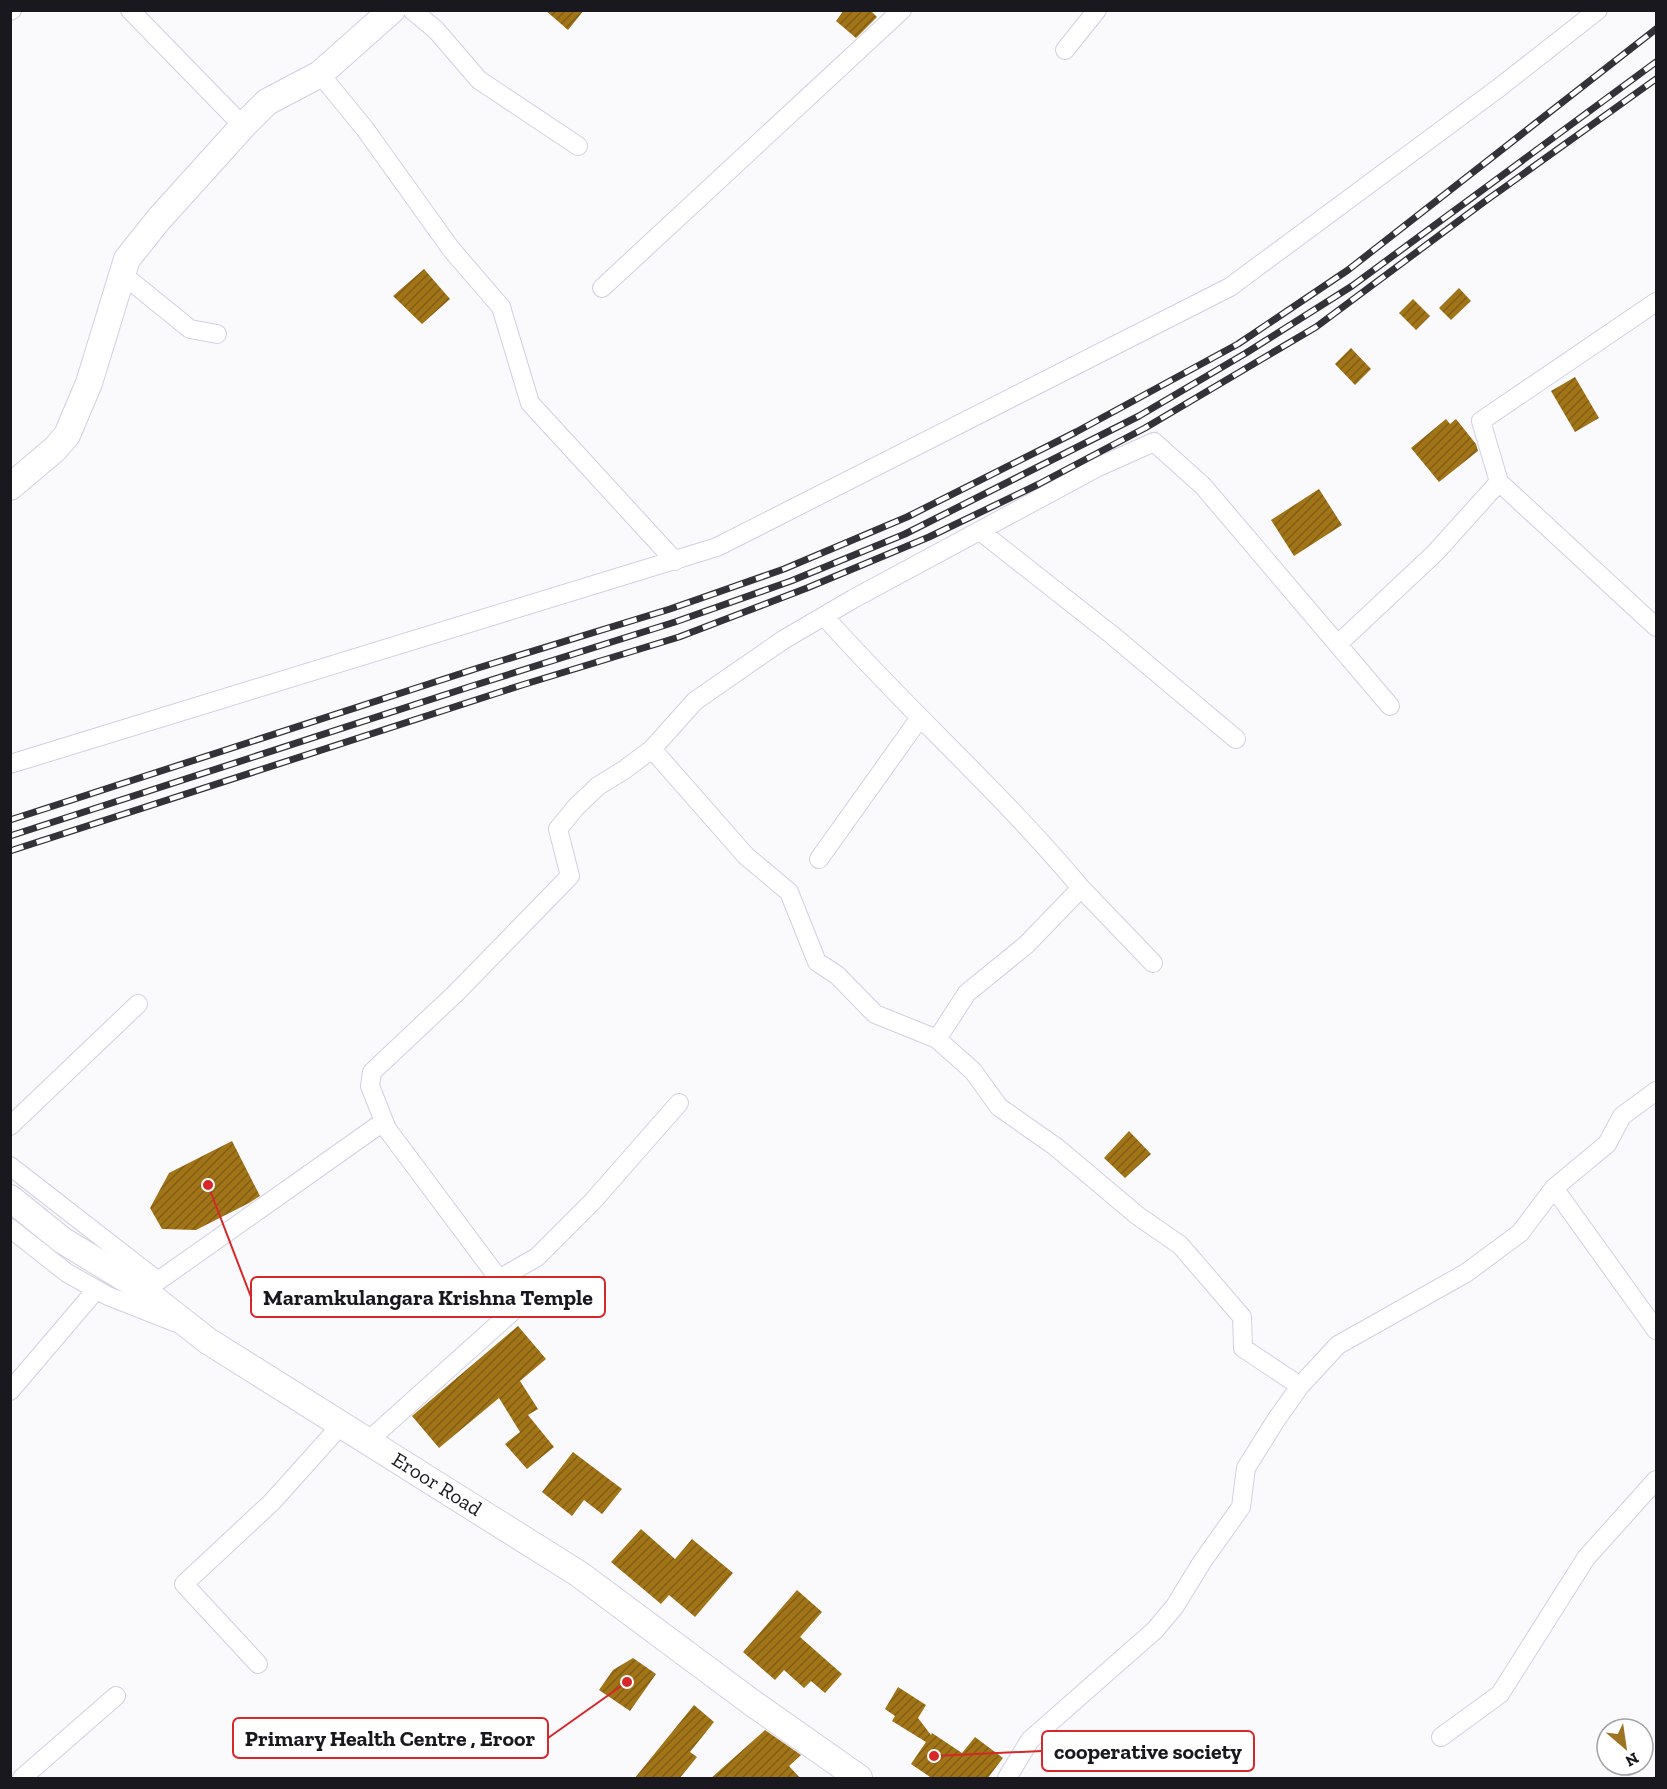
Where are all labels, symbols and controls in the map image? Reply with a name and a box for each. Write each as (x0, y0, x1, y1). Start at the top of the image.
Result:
callout: Maramkulangara Krishna Temple (251, 1277, 605, 1317)
text: Maramkulangara Krishna Temple (263, 1284, 593, 1311)
street label: Eroor Road (388, 1446, 487, 1521)
north arrow (1595, 1717, 1655, 1777)
callout: Primary Health Centre , Eroor (233, 1718, 548, 1758)
text: Primary Health Centre , Eroor (245, 1725, 535, 1752)
callout: cooperative society (1042, 1731, 1254, 1771)
text: cooperative society (1054, 1738, 1242, 1765)
text: N (1622, 1748, 1642, 1771)

